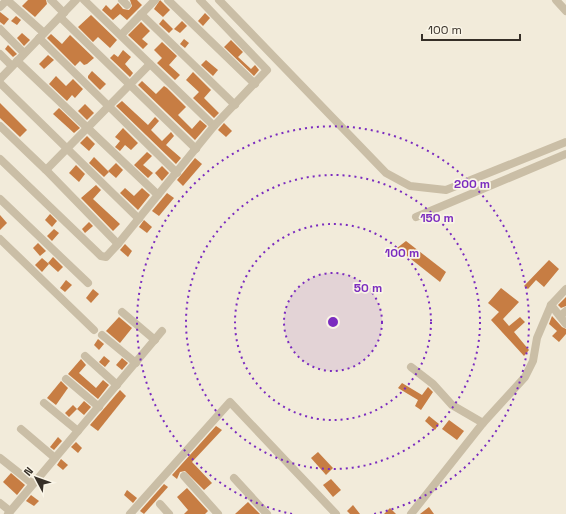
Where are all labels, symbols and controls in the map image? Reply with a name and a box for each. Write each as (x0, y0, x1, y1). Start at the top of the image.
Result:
scale bar (422, 16, 520, 42)
text: 100 m (428, 22, 462, 38)
text: 200 m (454, 176, 490, 192)
text: 150 m (420, 210, 454, 226)
text: 100 m (385, 245, 419, 261)
text: 50 m (354, 280, 382, 296)
centre of rings (326, 315, 340, 329)
north arrow (16, 458, 56, 498)
text: N (21, 464, 36, 479)

